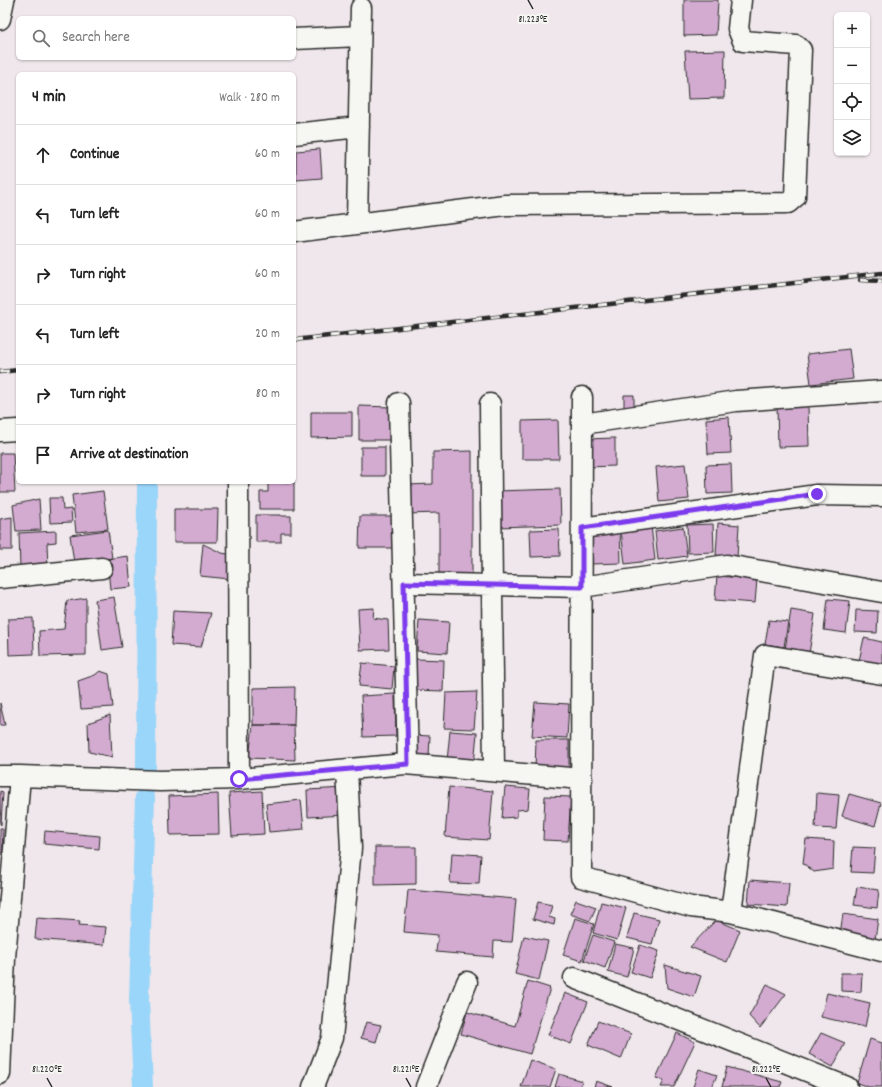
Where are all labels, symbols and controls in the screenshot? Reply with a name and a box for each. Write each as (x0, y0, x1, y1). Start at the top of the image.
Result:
map controls (834, 12, 870, 156)
button: + (834, 12, 870, 48)
text: 81.223°E (519, 13, 548, 27)
search box (16, 16, 296, 60)
icon: search (30, 27, 52, 49)
text: Search here (62, 27, 130, 49)
button: − (834, 48, 870, 84)
button: locate (834, 84, 870, 120)
text: 4 min (32, 86, 66, 110)
text: Walk · 280 m (219, 89, 280, 108)
button: layers (834, 120, 870, 156)
icon: ahead (32, 144, 54, 166)
text: Continue (70, 144, 119, 166)
text: 60 m (255, 145, 280, 164)
icon: left (32, 204, 54, 226)
text: Turn left (70, 204, 119, 226)
text: 60 m (255, 205, 280, 224)
icon: right (32, 264, 54, 286)
text: Turn right (70, 264, 126, 286)
text: 60 m (255, 265, 280, 284)
icon: left (32, 324, 54, 346)
text: Turn left (70, 324, 119, 346)
text: 20 m (255, 325, 280, 344)
icon: right (32, 384, 54, 406)
text: Turn right (70, 384, 126, 406)
text: 80 m (256, 385, 280, 404)
icon: arrive (32, 444, 54, 466)
text: Arrive at destination (70, 444, 188, 466)
route end (808, 485, 826, 503)
route start (230, 770, 248, 788)
text: 81.220°E (32, 1063, 62, 1077)
text: 81.221°E (393, 1063, 420, 1077)
text: 81.222°E (752, 1063, 781, 1077)

